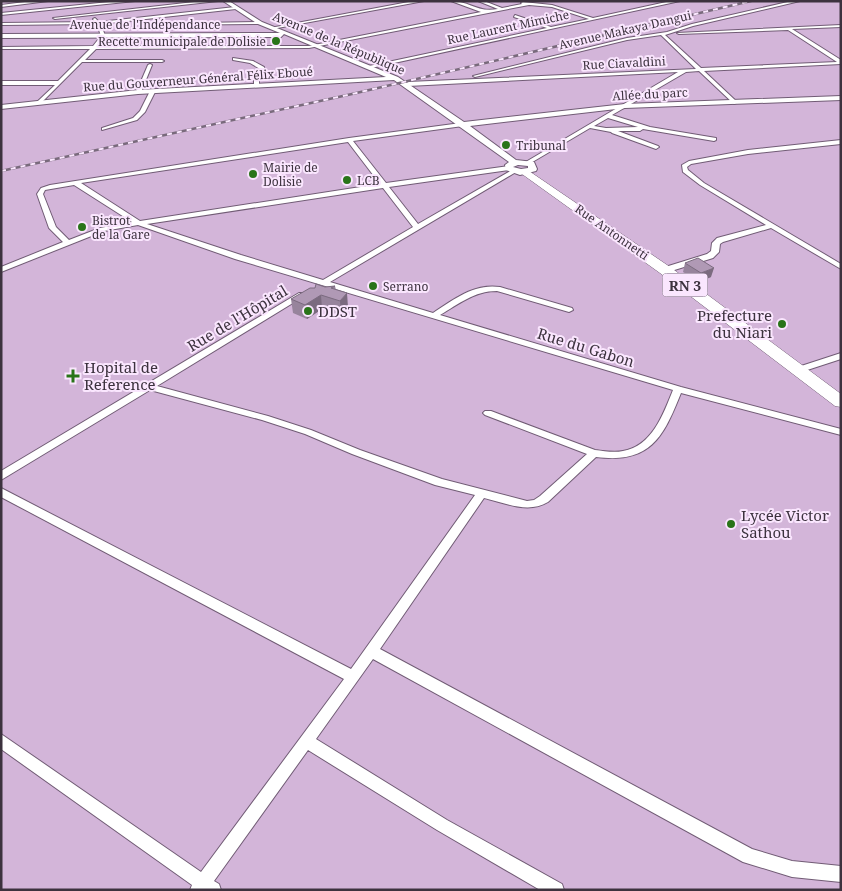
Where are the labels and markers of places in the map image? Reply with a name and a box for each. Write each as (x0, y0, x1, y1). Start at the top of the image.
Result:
place label: Recette municipale de Dolisie (98, 33, 266, 50)
marker: Recette municipale de Dolisie (270, 35, 282, 47)
place label: Tribunal (516, 137, 566, 154)
marker: Tribunal (500, 139, 512, 151)
place label: Mairie de Dolisie (263, 159, 318, 190)
marker: Mairie de Dolisie (247, 168, 259, 180)
place label: LCB (357, 172, 380, 189)
marker: LCB (341, 174, 353, 186)
place label: Bistrot de la Gare (92, 212, 150, 243)
marker: Bistrot de la Gare (76, 221, 88, 233)
place label: Serrano (383, 278, 429, 295)
marker: Serrano (367, 280, 379, 292)
place label: DDST (318, 301, 357, 321)
marker: DDST (302, 305, 314, 317)
place label: Prefecture du Niari (697, 305, 772, 342)
marker: Prefecture du Niari (776, 318, 788, 330)
place label: Hopital de Reference (84, 357, 158, 394)
marker: Hopital de Reference (66, 369, 80, 383)
place label: Lycée Victor Sathou (741, 505, 829, 542)
marker: Lycée Victor Sathou (725, 518, 737, 530)

